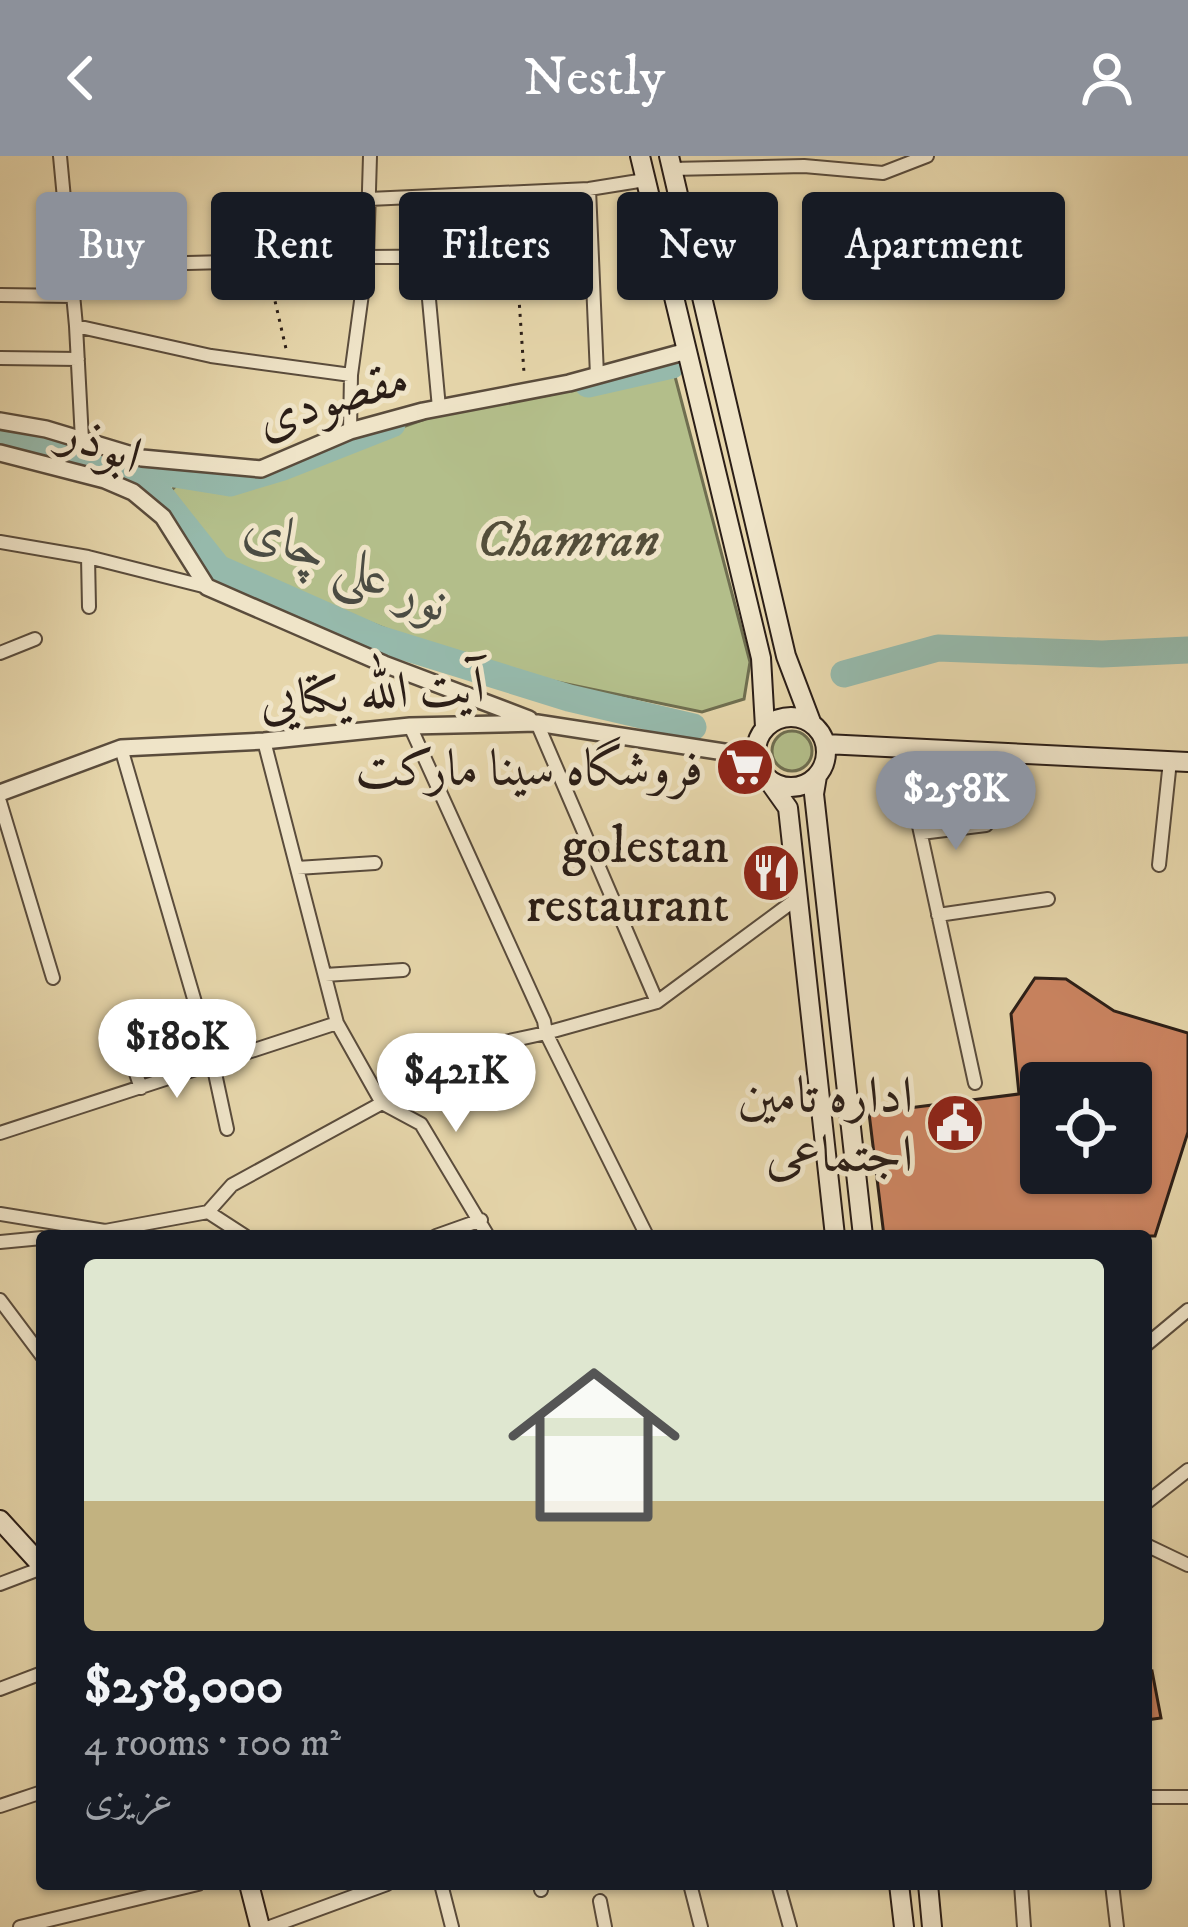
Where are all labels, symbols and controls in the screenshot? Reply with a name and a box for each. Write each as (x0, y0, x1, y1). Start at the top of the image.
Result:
icon: back (48, 45, 114, 111)
text: Nestly (523, 45, 665, 112)
icon: person (1074, 45, 1140, 111)
chip: Buy (36, 192, 187, 300)
chip: Rent (211, 192, 375, 300)
chip: Filters (399, 192, 593, 300)
chip: New (617, 192, 778, 300)
chip: Apartment (802, 192, 1065, 300)
street label: مقصودی (249, 347, 417, 453)
street label: ابوذر (47, 399, 151, 489)
water label: نور علی چای (233, 493, 461, 642)
park label: Chamran (477, 509, 660, 573)
street label: آیت الله یکتایی (257, 645, 492, 734)
place label: فروشگاه سینا مارکت (355, 736, 703, 802)
supermarket icon: فروشگاه سینا مارکت (714, 736, 776, 798)
pin: $258K (872, 751, 1040, 853)
text: $258K (903, 765, 1009, 814)
place label: golestan restaurant (526, 815, 729, 938)
restaurant icon: golestan restaurant (740, 842, 802, 904)
pin: $180K (93, 999, 261, 1101)
text: $180K (125, 1013, 229, 1062)
pin: $421K (372, 1033, 540, 1135)
text: $421K (404, 1047, 508, 1096)
map controls (1020, 1062, 1152, 1194)
button: locate (1020, 1062, 1152, 1194)
place label: اداره تامین اجتماعی (738, 1065, 913, 1188)
public building icon: اداره تامین اجتماعی (924, 1092, 986, 1154)
icon: home (486, 1337, 702, 1553)
text: $258,000 (84, 1655, 283, 1719)
text: 4 rooms · 100 m² (84, 1719, 341, 1768)
text: عزیزی (84, 1776, 173, 1825)

